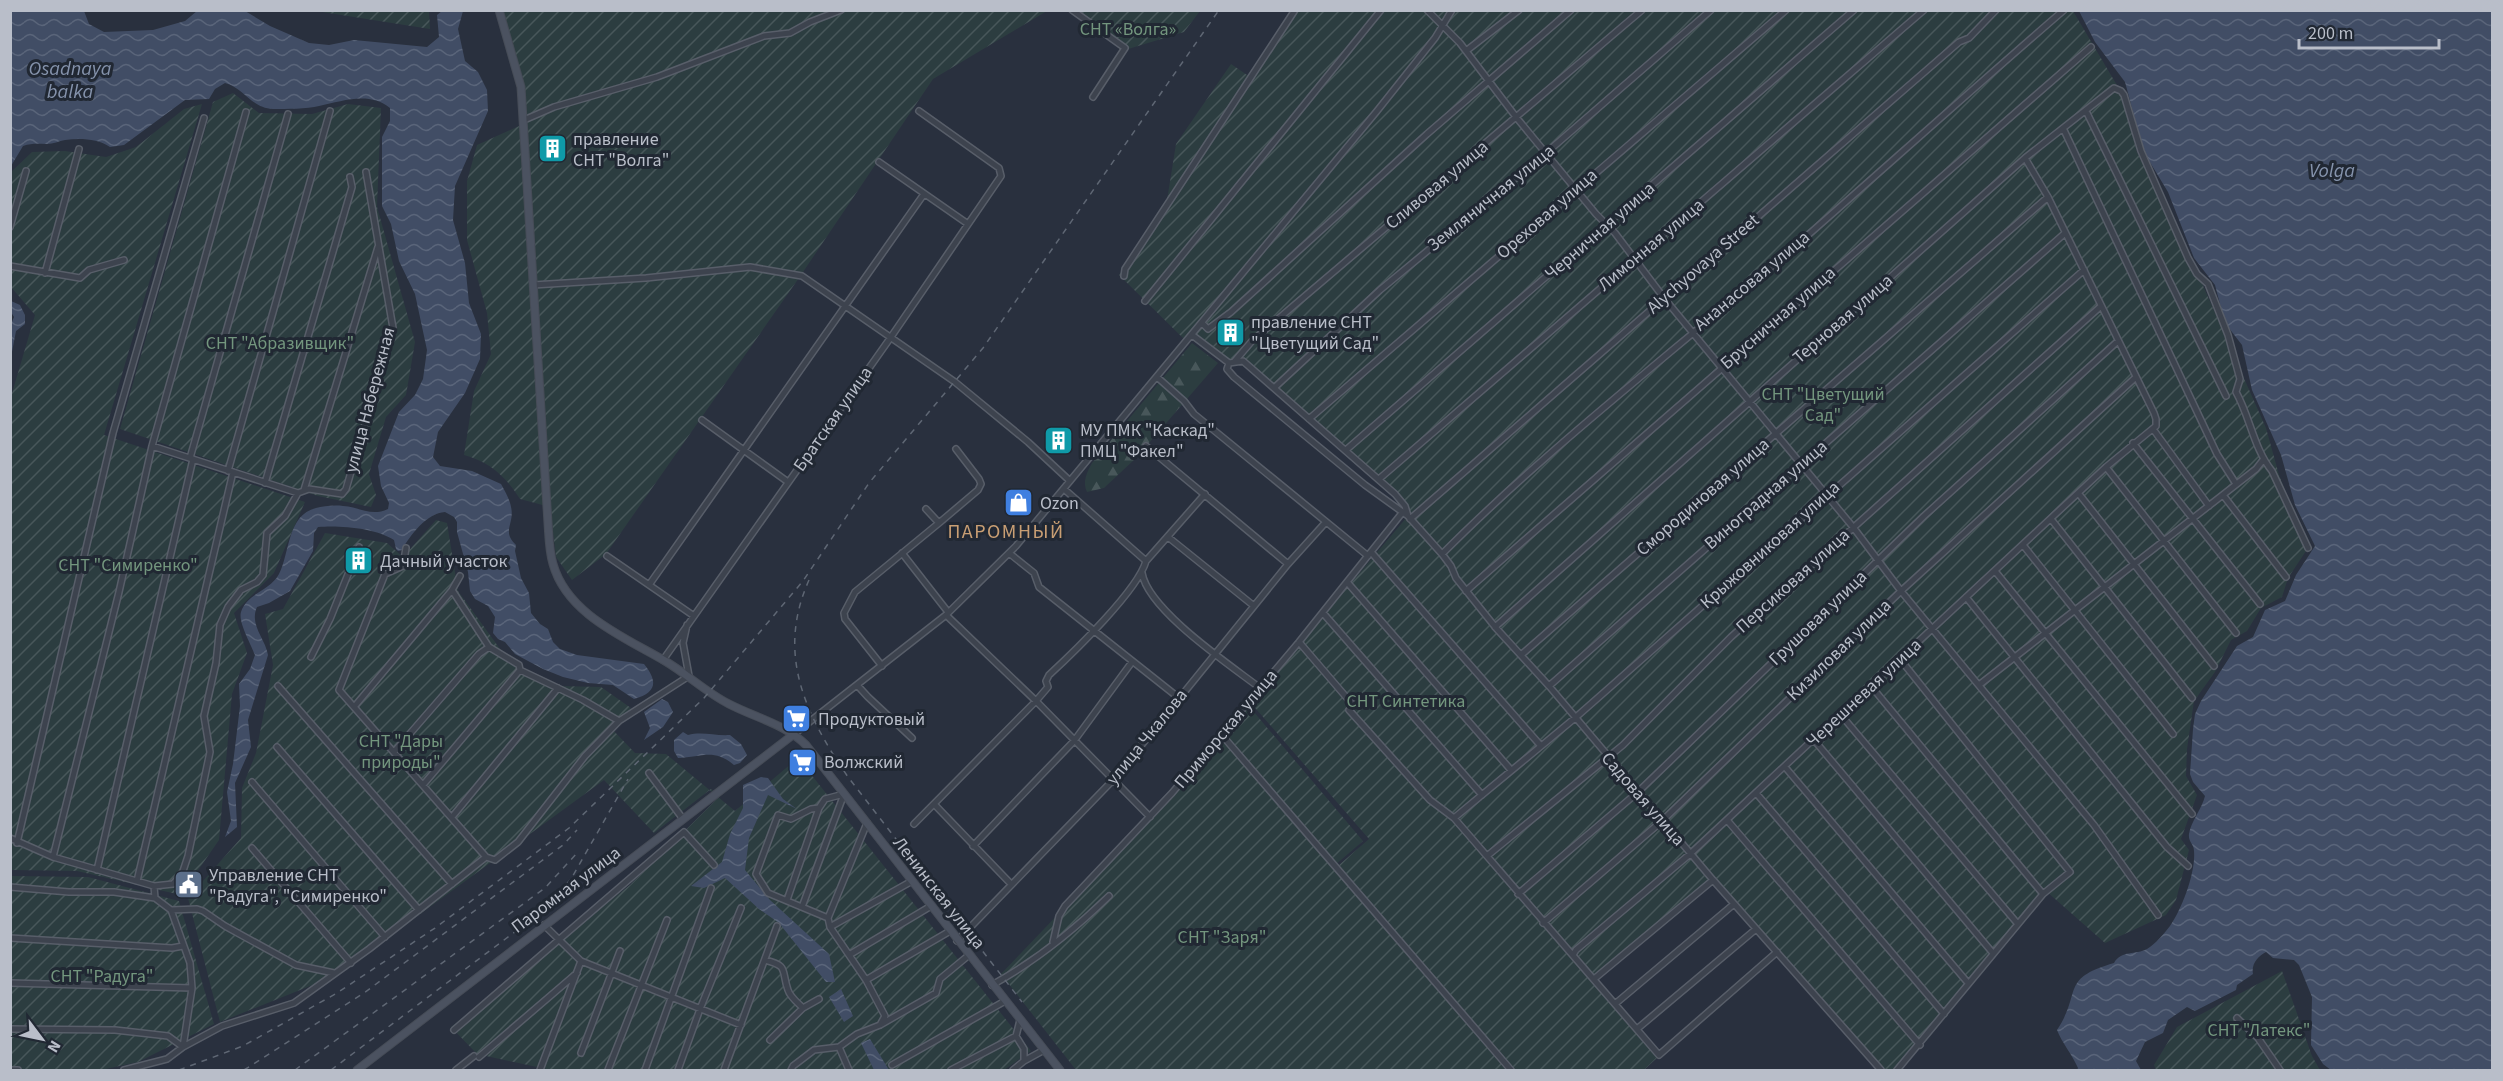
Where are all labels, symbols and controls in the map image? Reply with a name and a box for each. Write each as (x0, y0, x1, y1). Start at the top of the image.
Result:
scale bar (2299, 12, 2438, 50)
park label: СНТ «Волга» (1080, 17, 1176, 42)
text: 200 m (2308, 21, 2353, 46)
water label: Osadnaya balka (29, 55, 112, 106)
place label: правление СНТ "Волга" (573, 127, 669, 173)
building icon: правление СНТ "Волга" (536, 133, 568, 165)
street label: Сливовая улица (1380, 135, 1494, 235)
street label: Земляничная улица (1422, 139, 1560, 257)
water label: Volga (2309, 157, 2355, 185)
street label: Ореховая улица (1491, 163, 1603, 265)
street label: Черничная улица (1540, 176, 1660, 286)
street label: Лимонная улица (1592, 193, 1710, 297)
street label: Alychyovaya Street (1641, 208, 1765, 320)
street label: Ананасовая улица (1689, 225, 1815, 337)
street label: Брусничная улица (1715, 261, 1841, 375)
street label: Терновая улица (1787, 268, 1899, 370)
place label: правление СНТ "Цветущий Сад" (1251, 310, 1379, 356)
building icon: правление СНТ "Цветущий Сад" (1214, 316, 1246, 348)
street label: улица Набережная (339, 324, 401, 476)
park label: СНТ "Абразивщик" (206, 331, 354, 356)
street label: Братская улица (787, 361, 879, 477)
park label: СНТ "Цветущий Сад" (1761, 382, 1885, 428)
place label: МУ ПМК "Каскад" ПМЦ "Факел" (1080, 418, 1215, 464)
building icon: МУ ПМК "Каскад" ПМЦ "Факел" (1043, 424, 1075, 456)
street label: Смородиновая улица (1631, 432, 1775, 562)
street label: Виноградная улица (1699, 434, 1833, 556)
street label: Крыжовниковая улица (1695, 475, 1845, 615)
shop icon: Ozon (1003, 487, 1035, 519)
place label: Ozon (1040, 491, 1079, 516)
district label: ПАРОМНЫЙ (947, 518, 1065, 546)
street label: Персиковая улица (1731, 523, 1855, 639)
building icon: Дачный участок (343, 545, 375, 577)
place label: Дачный участок (380, 549, 507, 574)
park label: СНТ "Симиренко" (58, 553, 198, 578)
street label: Грушовая улица (1763, 565, 1873, 671)
street label: Кизиловая улица (1781, 594, 1897, 706)
street label: Черешневая улица (1801, 633, 1927, 753)
street label: Приморская улица (1169, 664, 1283, 794)
street label: улица Чкалова (1101, 684, 1193, 790)
park label: СНТ Синтетика (1347, 689, 1465, 714)
supermarket icon: Продуктовый (781, 703, 813, 735)
place label: Продуктовый (818, 707, 925, 732)
park label: СНТ "Дары природы" (359, 729, 443, 775)
supermarket icon: Волжский (787, 746, 819, 778)
street label: Садовая улица (1595, 747, 1691, 851)
place label: Волжский (824, 750, 903, 775)
street label: Ленинская улица (887, 831, 991, 955)
street label: Паромная улица (506, 841, 626, 939)
place label: Управление СНТ "Радуга", "Симиренко" (209, 863, 387, 909)
public building icon: Управление СНТ "Радуга", "Симиренко" (172, 869, 204, 901)
park label: СНТ "Заря" (1178, 925, 1266, 950)
park label: СНТ "Радуга" (51, 964, 153, 989)
north arrow (12, 1009, 72, 1069)
park label: СНТ "Латекс" (2208, 1018, 2310, 1043)
text: N (42, 1036, 66, 1057)

